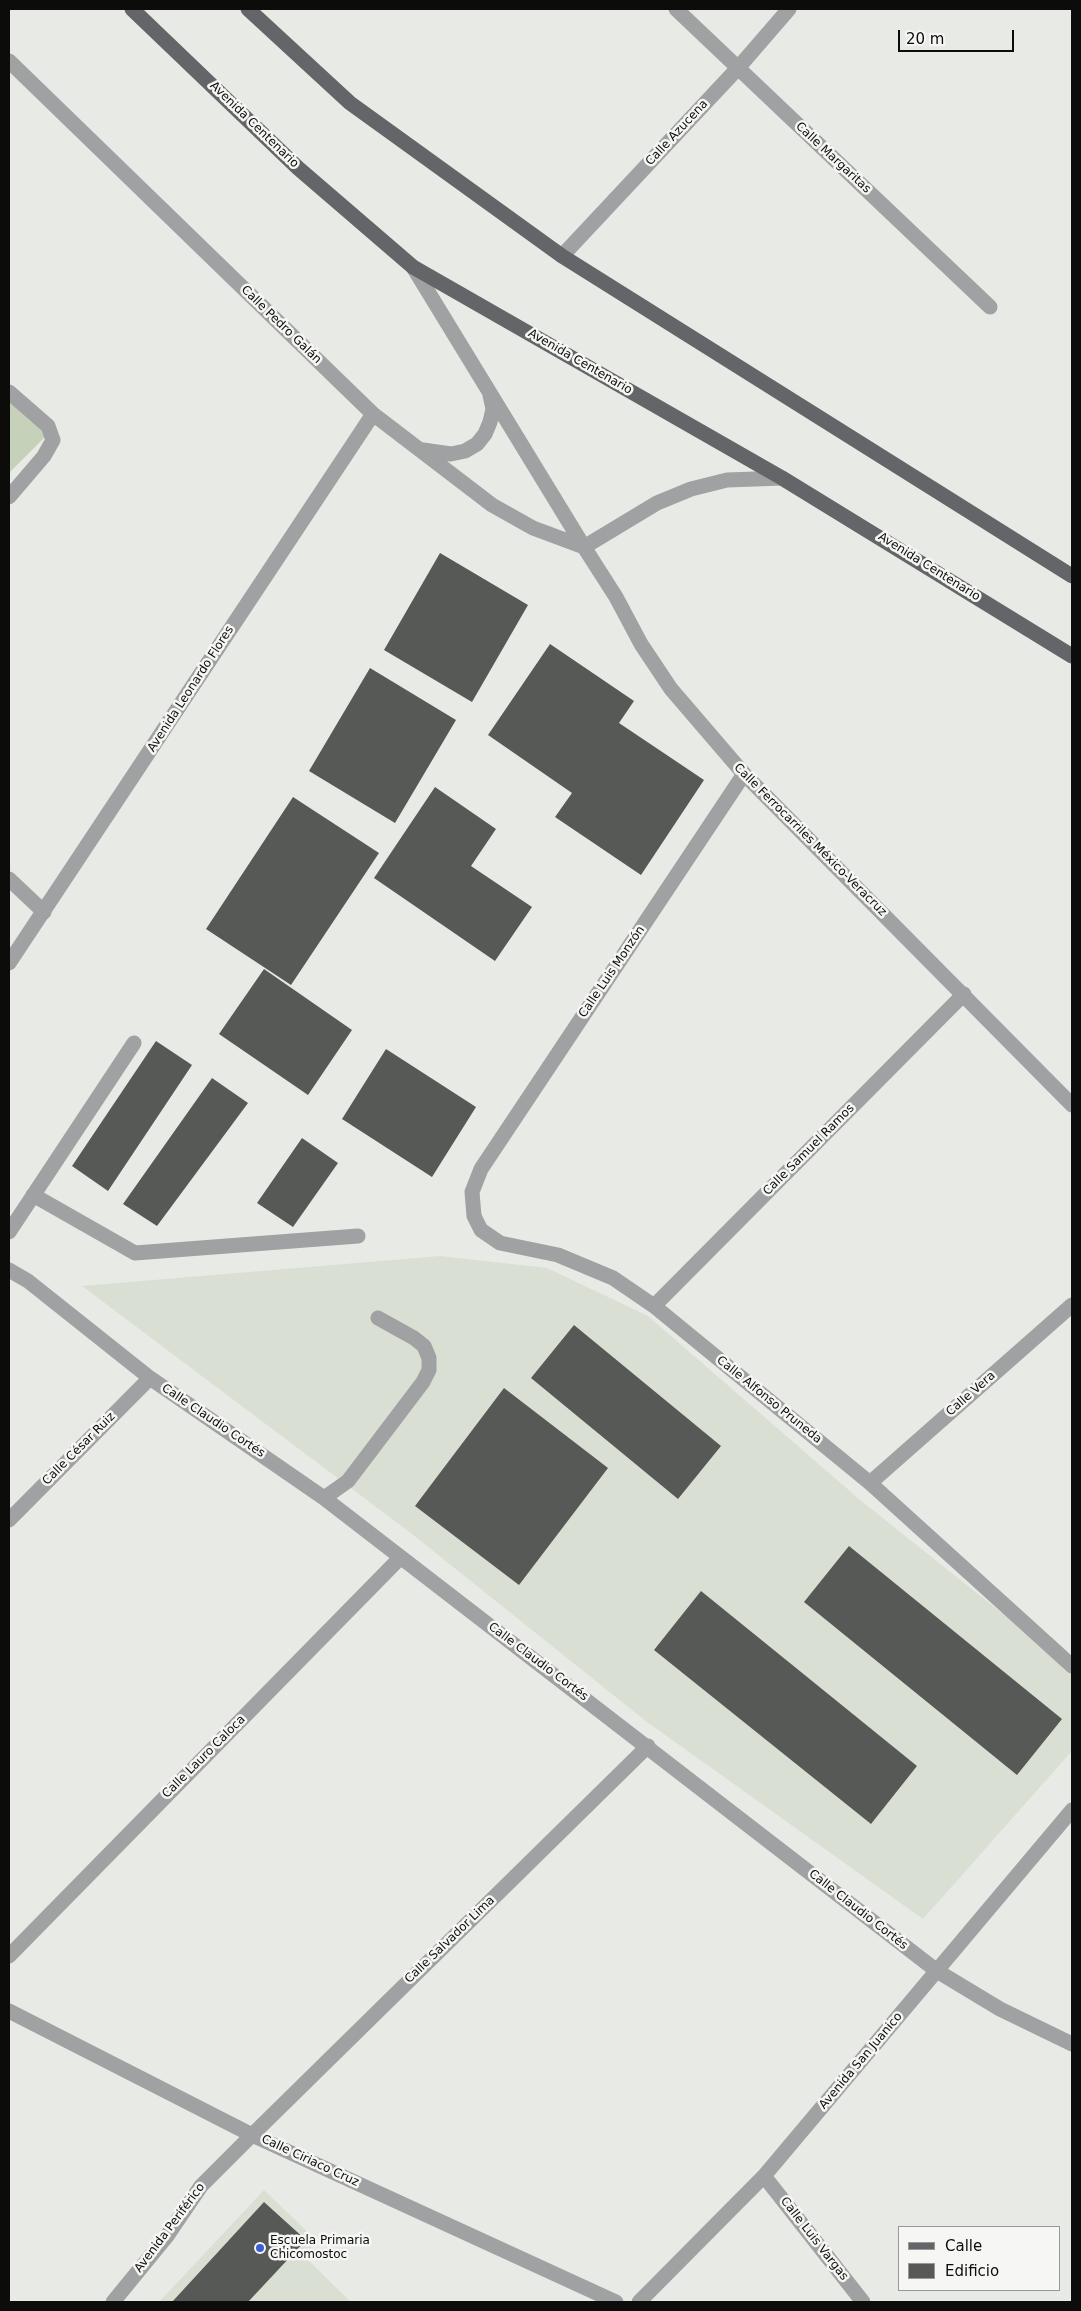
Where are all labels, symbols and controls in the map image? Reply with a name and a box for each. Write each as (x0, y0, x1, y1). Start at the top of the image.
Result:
scale bar (901, 20, 1017, 52)
text: 20 m (906, 30, 944, 48)
street label: Avenida Centenario (207, 79, 301, 171)
street label: Calle Azucena (643, 97, 711, 169)
street label: Calle Margaritas (792, 119, 874, 197)
street label: Calle Pedro Galán (238, 283, 324, 367)
street label: Avenida Centenario (525, 326, 635, 398)
street label: Avenida Centenario (875, 530, 983, 604)
street label: Avenida Leonardo Flores (145, 623, 237, 755)
street label: Calle Ferrocarriles México-Veracruz (731, 761, 889, 919)
street label: Calle Luis Monzón (576, 923, 648, 1021)
street label: Calle Samuel Ramos (760, 1101, 858, 1199)
street label: Calle Alfonso Pruneda (713, 1353, 825, 1447)
street label: Calle Vera (943, 1369, 999, 1419)
street label: Calle Claudio Cortés (159, 1381, 267, 1461)
street label: Calle César Ruiz (40, 1410, 118, 1488)
street label: Calle Claudio Cortés (485, 1620, 591, 1704)
street label: Calle Lauro Caloca (160, 1713, 248, 1801)
street label: Calle Claudio Cortés (806, 1867, 910, 1953)
street label: Calle Salvador Lima (402, 1893, 498, 1987)
street label: Avenida San Juanico (816, 2010, 906, 2112)
street label: Calle Ciriaco Cruz (259, 2132, 361, 2190)
street label: Avenida Periférico (132, 2181, 208, 2275)
street label: Calle Luis Vargas (777, 2195, 851, 2283)
legend (898, 2226, 1061, 2291)
place label: Escuela Primaria Chicomostoc (270, 2234, 370, 2262)
text: Calle (945, 2237, 982, 2255)
marker: Escuela Primaria Chicomostoc (254, 2242, 266, 2254)
text: Edificio (945, 2262, 999, 2280)

